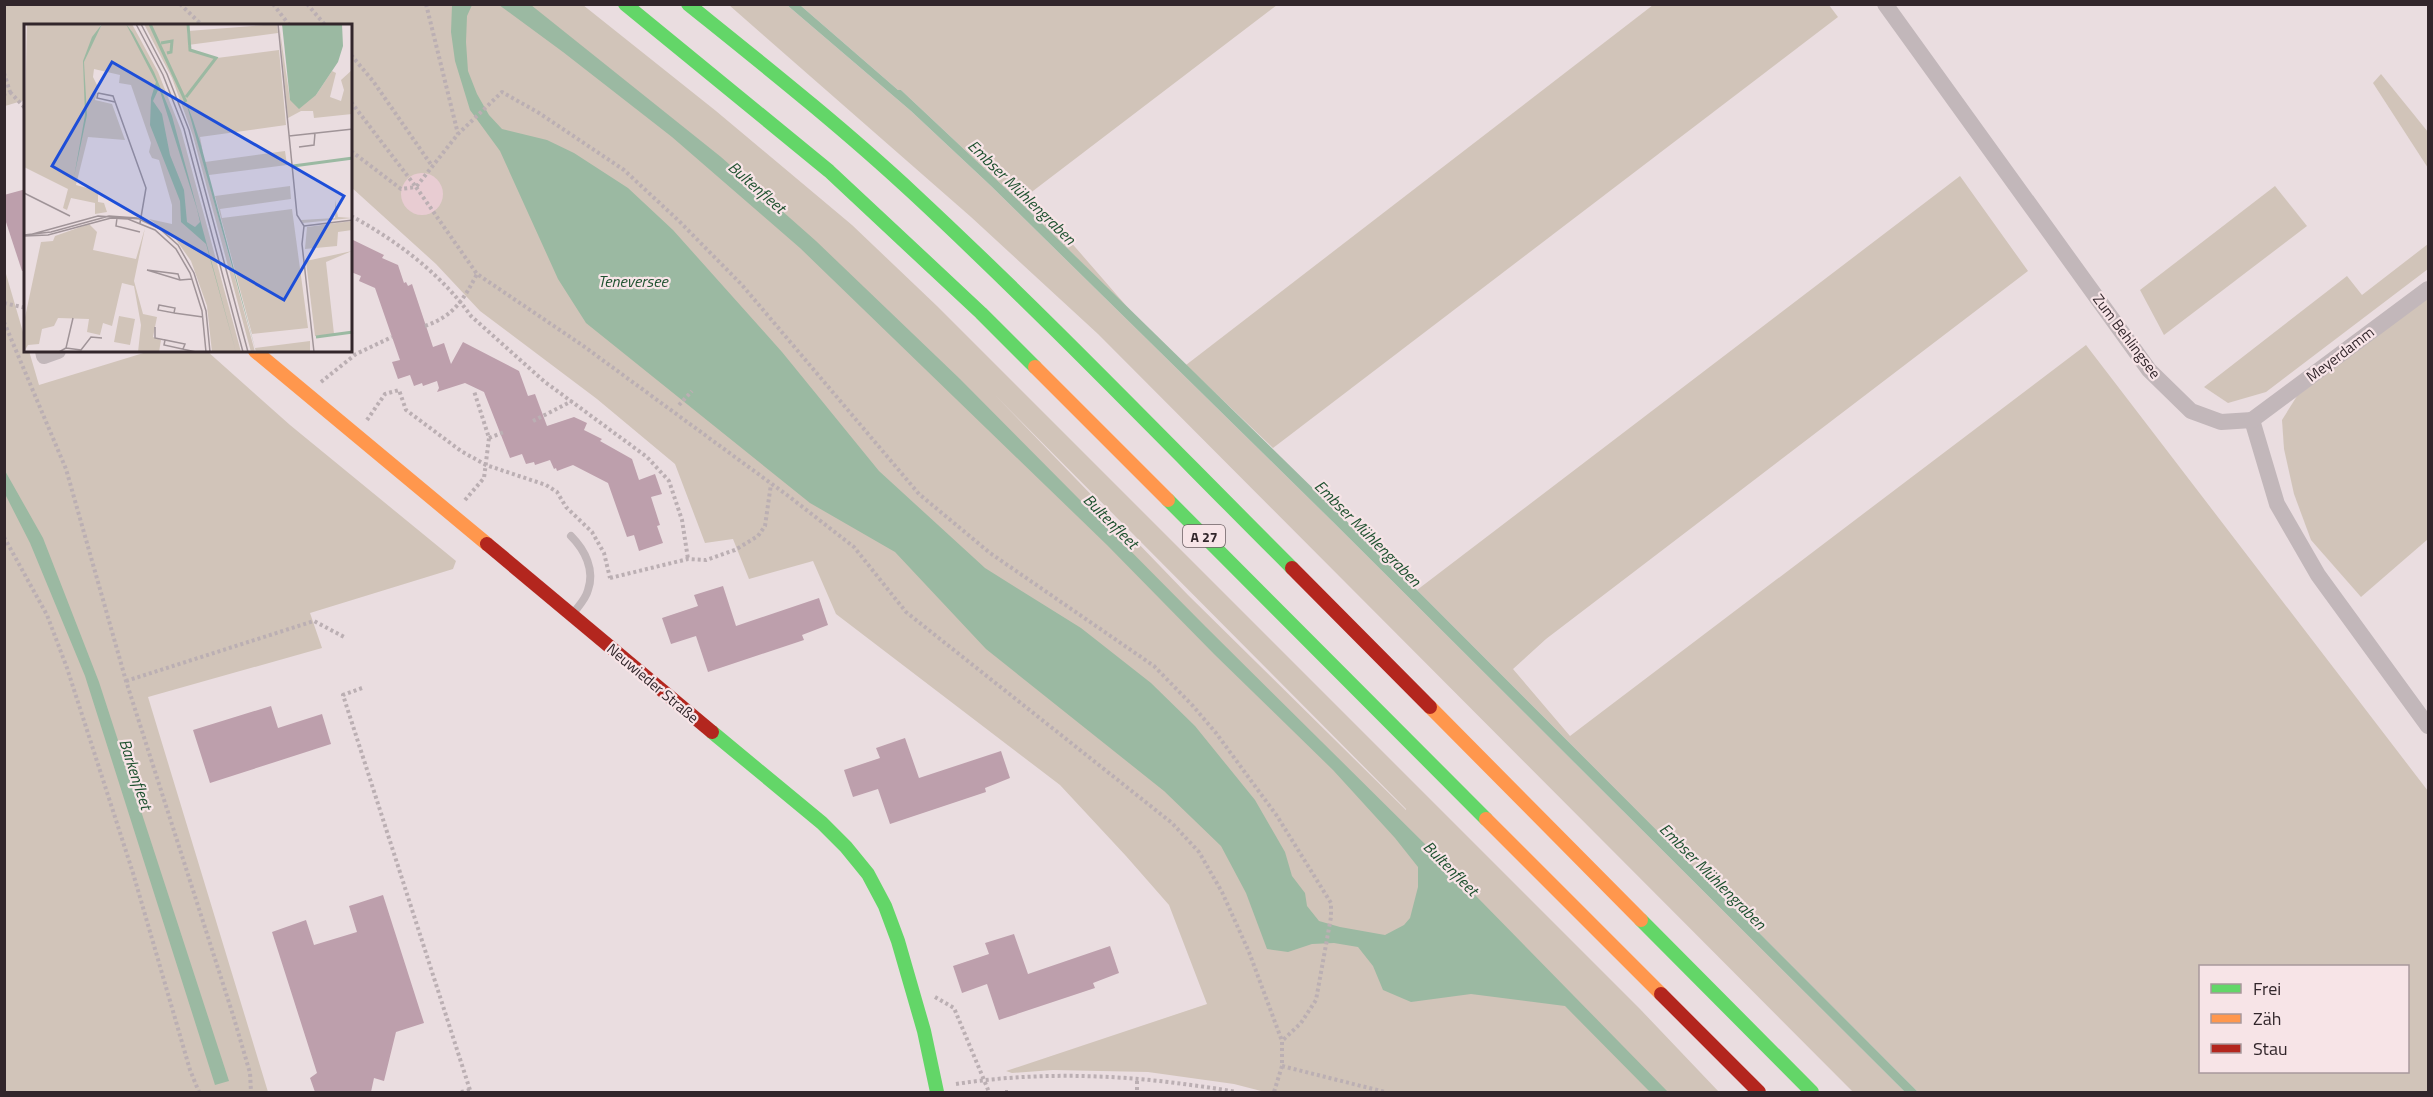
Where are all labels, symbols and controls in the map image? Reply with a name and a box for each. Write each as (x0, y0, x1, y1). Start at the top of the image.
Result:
inset map (24, 24, 352, 352)
water label: Embser Mühlengraben (963, 134, 1082, 251)
water label: Bultenfleet (723, 155, 792, 220)
water label: Teneversee (598, 269, 670, 293)
street label: Zum Behlingsee (2087, 289, 2167, 383)
street label: Meyerdamm (2301, 321, 2379, 387)
water label: Embser Mühlengraben (1309, 474, 1427, 592)
water label: Bultenfleet (1078, 488, 1145, 555)
road number: A 27 (1183, 525, 1225, 547)
street label: Neuwieder Straße (602, 638, 704, 728)
water label: Barkenfleet (113, 736, 159, 814)
water label: Embser Mühlengraben (1654, 817, 1772, 935)
water label: Bultenfleet (1418, 835, 1485, 902)
legend (2199, 965, 2409, 1073)
text: Frei (2253, 975, 2281, 1002)
text: Zäh (2253, 1005, 2281, 1032)
text: Stau (2253, 1035, 2288, 1062)

